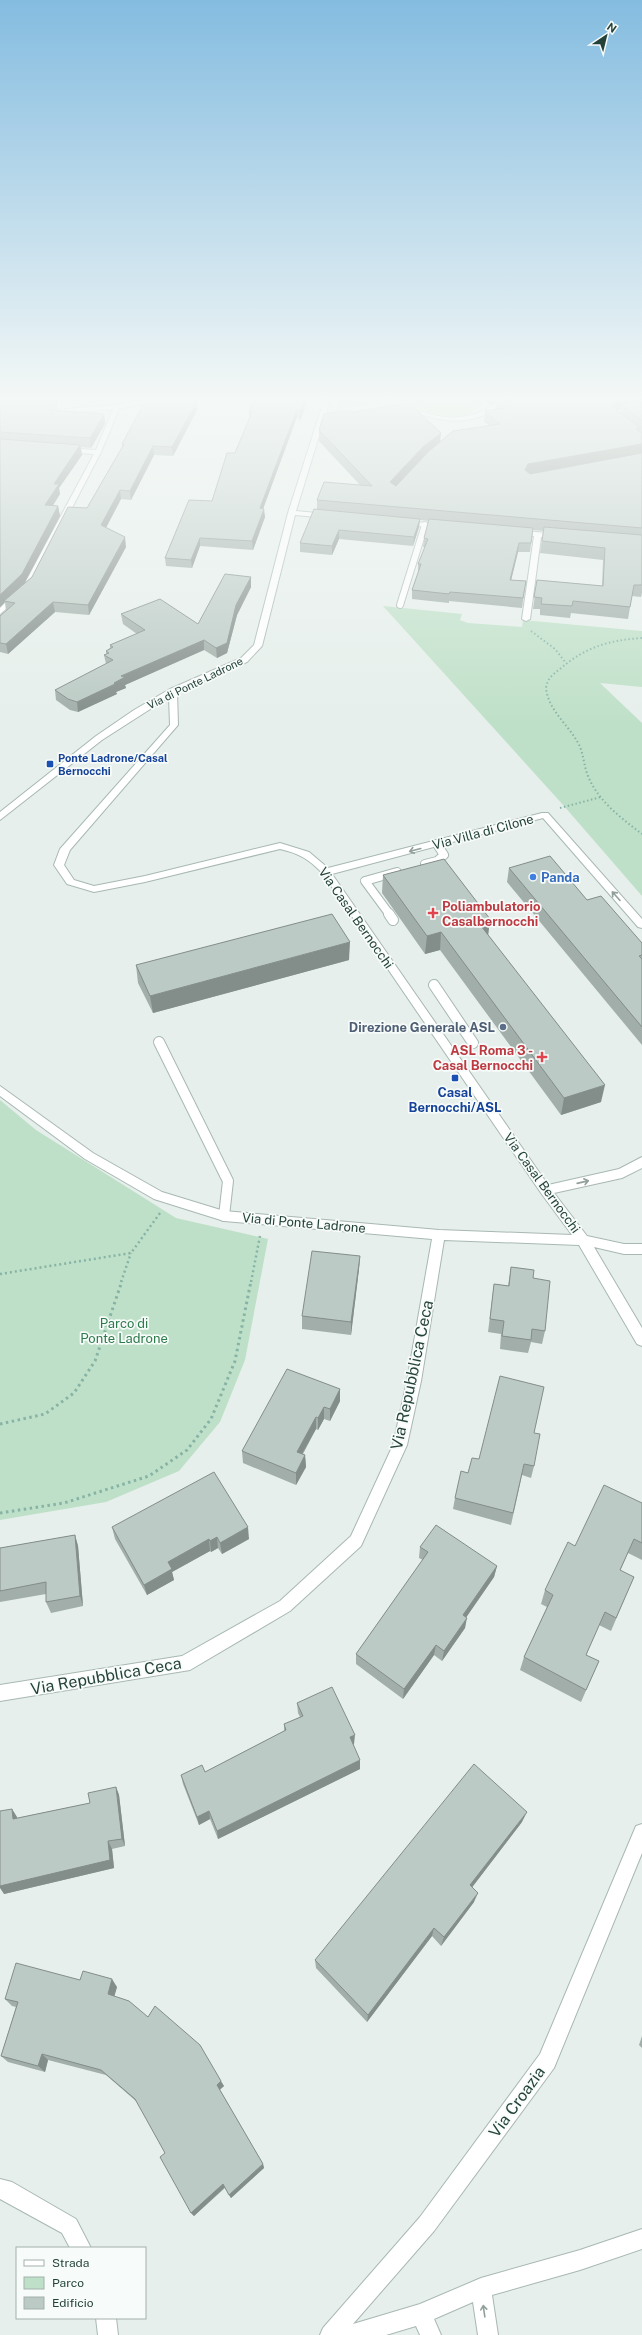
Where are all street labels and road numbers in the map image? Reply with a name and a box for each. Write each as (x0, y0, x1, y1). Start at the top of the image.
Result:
street label: Via di Ponte Ladrone (145, 655, 245, 711)
street label: Via Villa di Cilone (431, 811, 535, 853)
street label: Via Casal Bernocchi (315, 865, 397, 971)
street label: Via Casal Bernocchi (501, 1130, 583, 1236)
street label: Via di Ponte Ladrone (242, 1210, 366, 1236)
street label: Via Repubblica Ceca (387, 1298, 437, 1452)
street label: Via Repubblica Ceca (29, 1653, 183, 1699)
street label: Via Croazia (485, 2063, 549, 2141)

